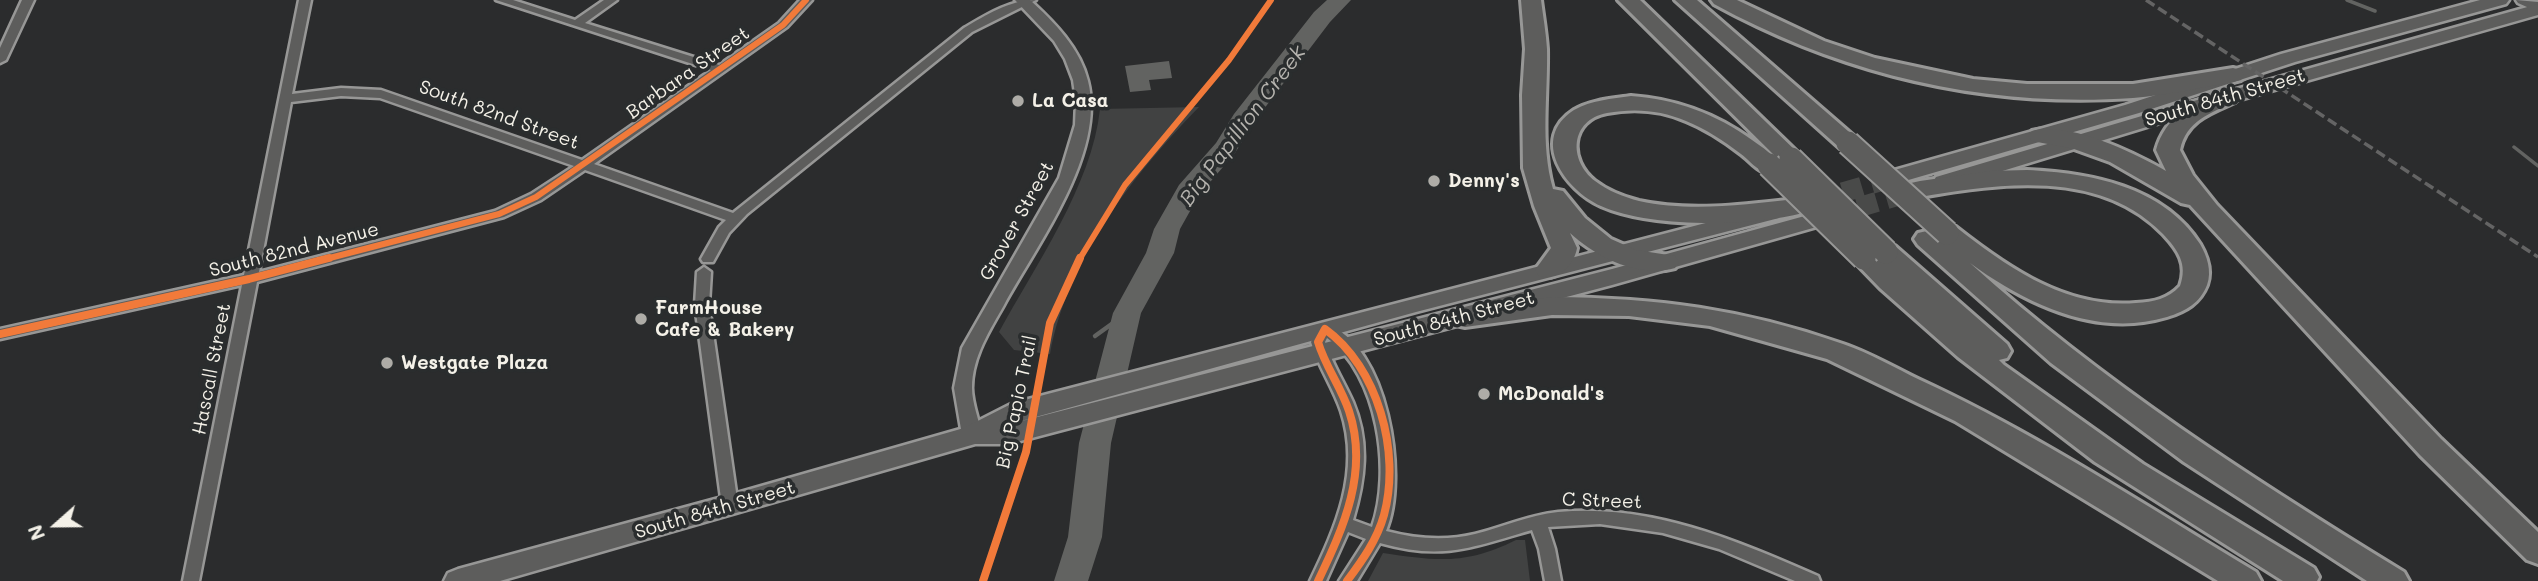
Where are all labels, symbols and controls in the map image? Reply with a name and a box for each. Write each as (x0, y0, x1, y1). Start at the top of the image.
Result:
street label: Barbara Street (622, 22, 754, 124)
water label: Big Papillion Creek (1175, 41, 1311, 211)
street label: South 84th Street (2142, 64, 2308, 132)
street label: South 82nd Street (416, 75, 582, 155)
place label: La Casa (1032, 90, 1109, 112)
marker: La Casa (1010, 93, 1026, 109)
street label: Grover Street (975, 157, 1059, 285)
place label: Denny's (1448, 170, 1520, 192)
marker: Denny's (1426, 173, 1442, 189)
street label: South 82nd Avenue (207, 218, 381, 282)
street label: South 84th Street (1371, 287, 1537, 351)
place label: FarmHouse Cafe & Bakery (655, 297, 794, 341)
street label: Hascall Street (188, 301, 236, 437)
marker: FarmHouse Cafe & Bakery (633, 311, 649, 327)
street label: Big Papio Trail (992, 333, 1042, 471)
place label: Westgate Plaza (401, 352, 548, 374)
marker: Westgate Plaza (379, 355, 395, 371)
place label: McDonald's (1498, 383, 1604, 405)
marker: McDonald's (1476, 386, 1492, 402)
street label: South 84th Street (632, 476, 798, 544)
street label: C Street (1562, 488, 1642, 514)
north arrow (21, 490, 91, 560)
text: N (22, 522, 50, 544)

